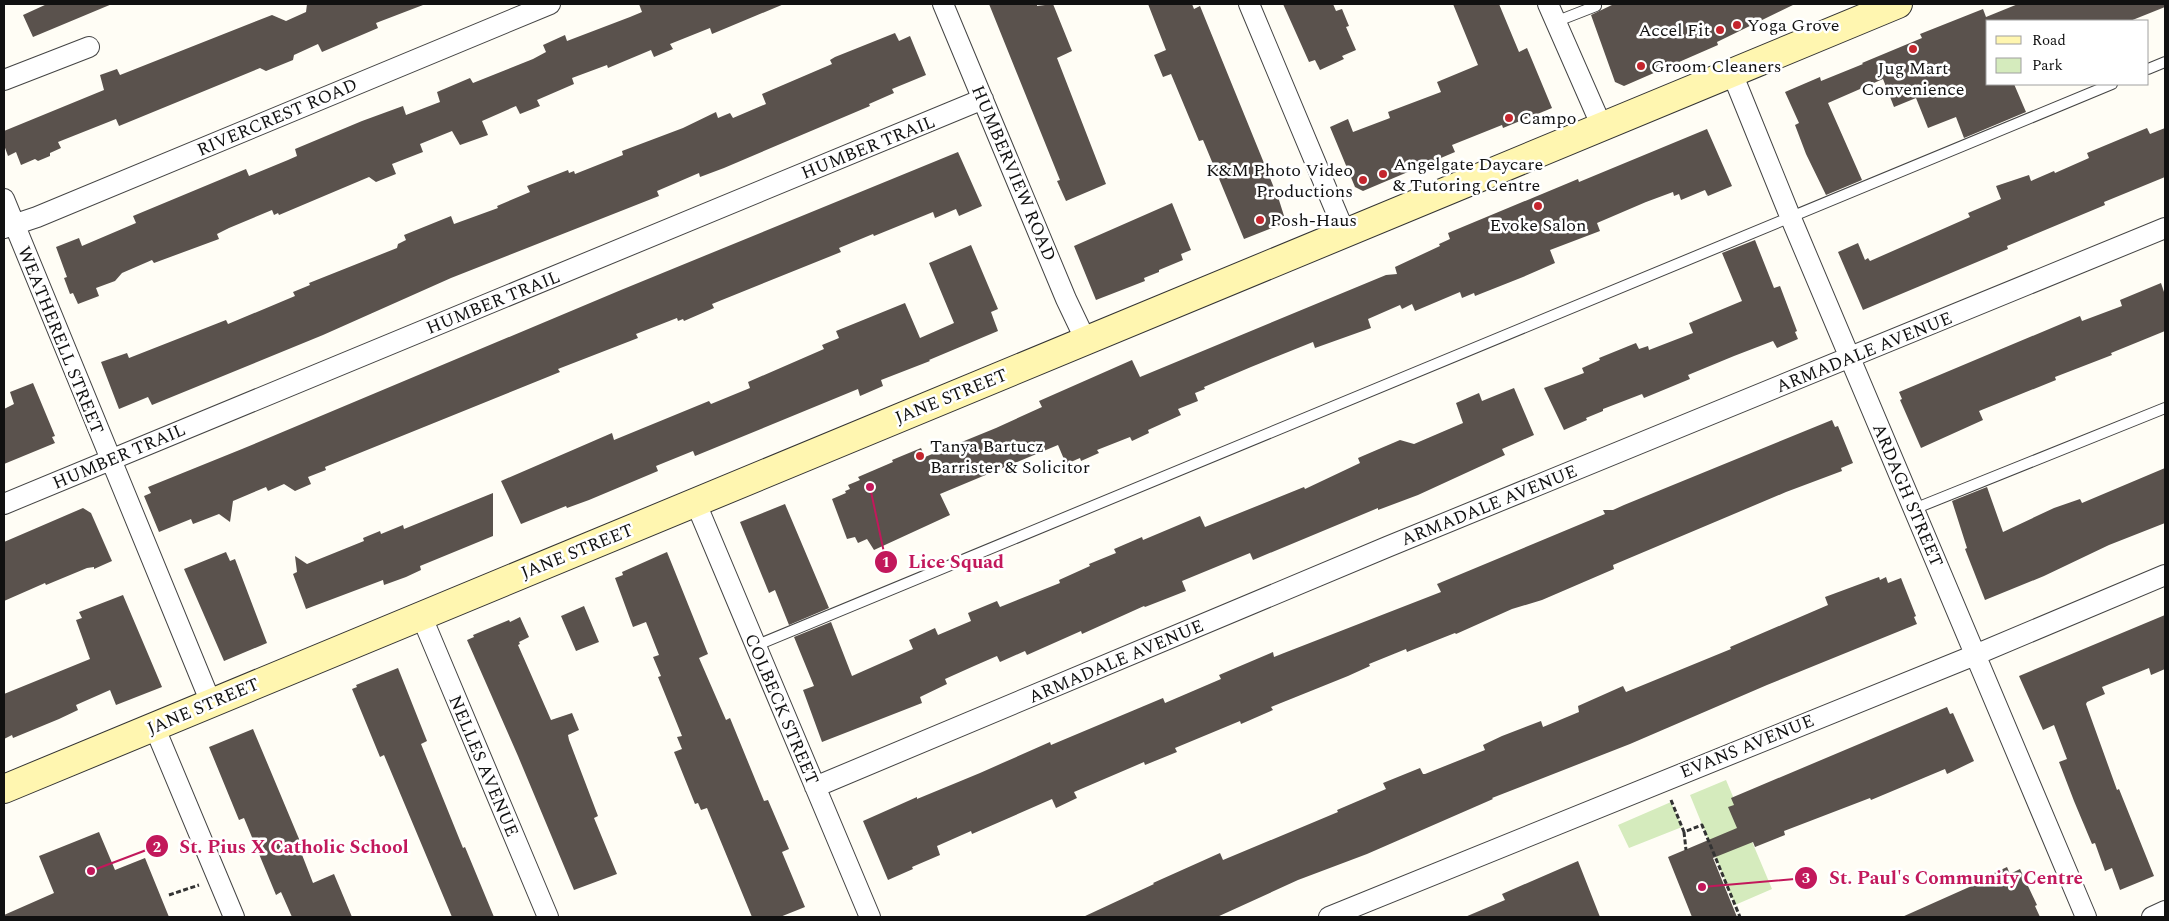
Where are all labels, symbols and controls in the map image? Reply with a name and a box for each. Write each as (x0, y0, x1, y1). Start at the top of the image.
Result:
place label: Yoga Grove (1747, 12, 1839, 39)
place label: Accel Fit (1638, 17, 1710, 44)
marker: Yoga Grove (1731, 19, 1743, 31)
legend (1986, 20, 2149, 85)
marker: Accel Fit (1714, 24, 1726, 36)
text: Road (2032, 29, 2066, 52)
marker: Jug Mart Convenience (1907, 43, 1919, 55)
place label: Groom Cleaners (1651, 53, 1782, 80)
text: Park (2032, 54, 2063, 77)
place label: Jug Mart Convenience (1862, 55, 1964, 103)
marker: Groom Cleaners (1635, 60, 1647, 72)
street label: RIVERCREST ROAD (193, 71, 362, 164)
street label: HUMBERVIEW ROAD (964, 81, 1063, 265)
place label: Campo (1519, 105, 1576, 132)
street label: HUMBER TRAIL (797, 108, 939, 187)
marker: Campo (1503, 112, 1515, 124)
place label: Angelgate Daycare & Tutoring Centre (1393, 151, 1543, 199)
place label: K&M Photo Video Productions (1206, 157, 1353, 205)
marker: Angelgate Daycare & Tutoring Centre (1377, 168, 1389, 180)
marker: K&M Photo Video Productions (1357, 174, 1369, 186)
marker: Evoke Salon (1532, 200, 1544, 212)
place label: Posh-Haus (1270, 207, 1357, 234)
place label: Evoke Salon (1489, 212, 1587, 239)
marker: Posh-Haus (1254, 214, 1266, 226)
street label: WEATHERELL STREET (10, 242, 111, 438)
street label: HUMBER TRAIL (422, 263, 564, 342)
street label: ARMADALE AVENUE (1772, 305, 1956, 400)
street label: JANE STREET (891, 362, 1012, 431)
street label: HUMBER TRAIL (48, 416, 190, 497)
street label: ARDAGH STREET (1865, 419, 1950, 571)
place label: Tanya Bartucz Barrister & Solicitor (930, 433, 1090, 481)
marker: Tanya Bartucz Barrister & Solicitor (914, 450, 926, 462)
street label: ARMADALE AVENUE (1397, 458, 1581, 553)
street label: JANE STREET (517, 517, 638, 586)
callout: Lice Squad (873, 545, 1015, 579)
text: Lice Squad (908, 548, 1004, 577)
text: 1 (882, 551, 890, 574)
street label: ARMADALE AVENUE (1024, 612, 1208, 711)
street label: COLBECK STREET (737, 629, 826, 789)
street label: JANE STREET (143, 671, 263, 742)
street label: NELLES AVENUE (442, 691, 526, 841)
street label: EVANS AVENUE (1676, 707, 1818, 786)
callout: St. Pius X Catholic School (144, 829, 419, 863)
text: St. Pius X Catholic School (179, 833, 409, 862)
text: 2 (153, 836, 161, 859)
callout: St. Paul's Community Centre (1794, 861, 2093, 895)
text: St. Paul's Community Centre (1829, 864, 2083, 893)
text: 3 (1802, 867, 1810, 890)

